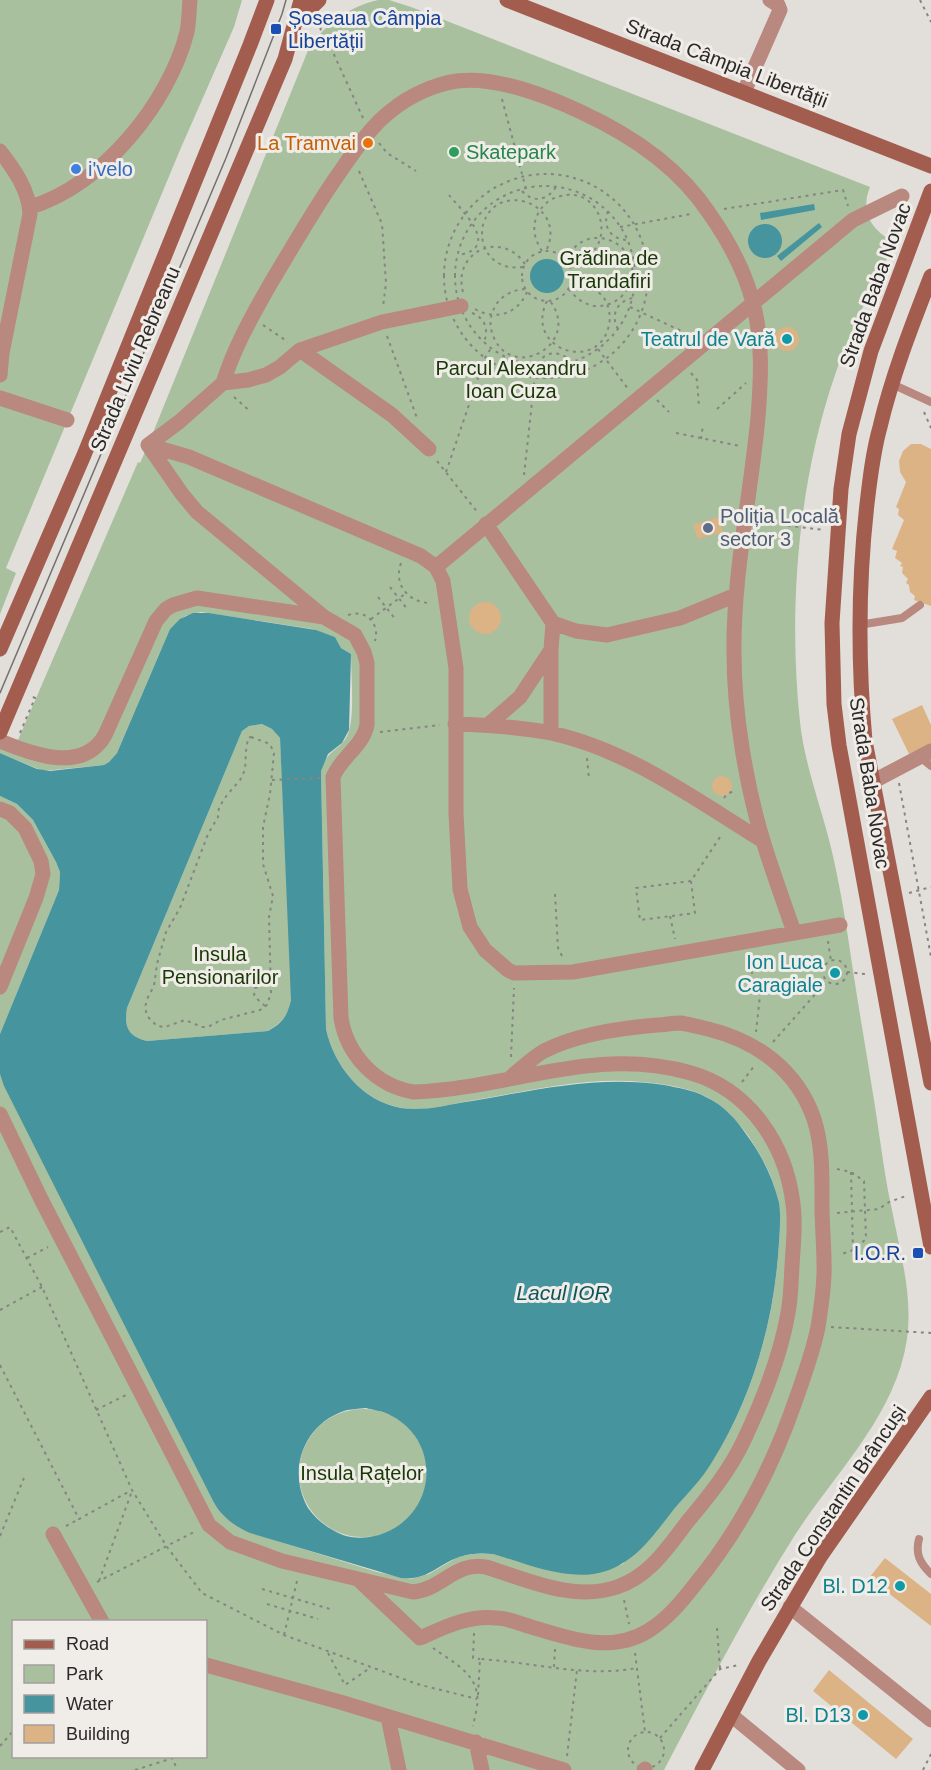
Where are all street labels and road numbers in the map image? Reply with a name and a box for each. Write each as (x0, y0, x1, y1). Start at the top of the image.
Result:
street label: Strada Câmpia Libertății (623, 14, 831, 112)
street label: Strada Baba Novac (835, 200, 915, 370)
street label: Strada Liviu Rebreanu (86, 263, 184, 455)
street label: Strada Baba Novac (846, 696, 894, 870)
street label: Strada Constantin Brâncuși (756, 1401, 910, 1615)

